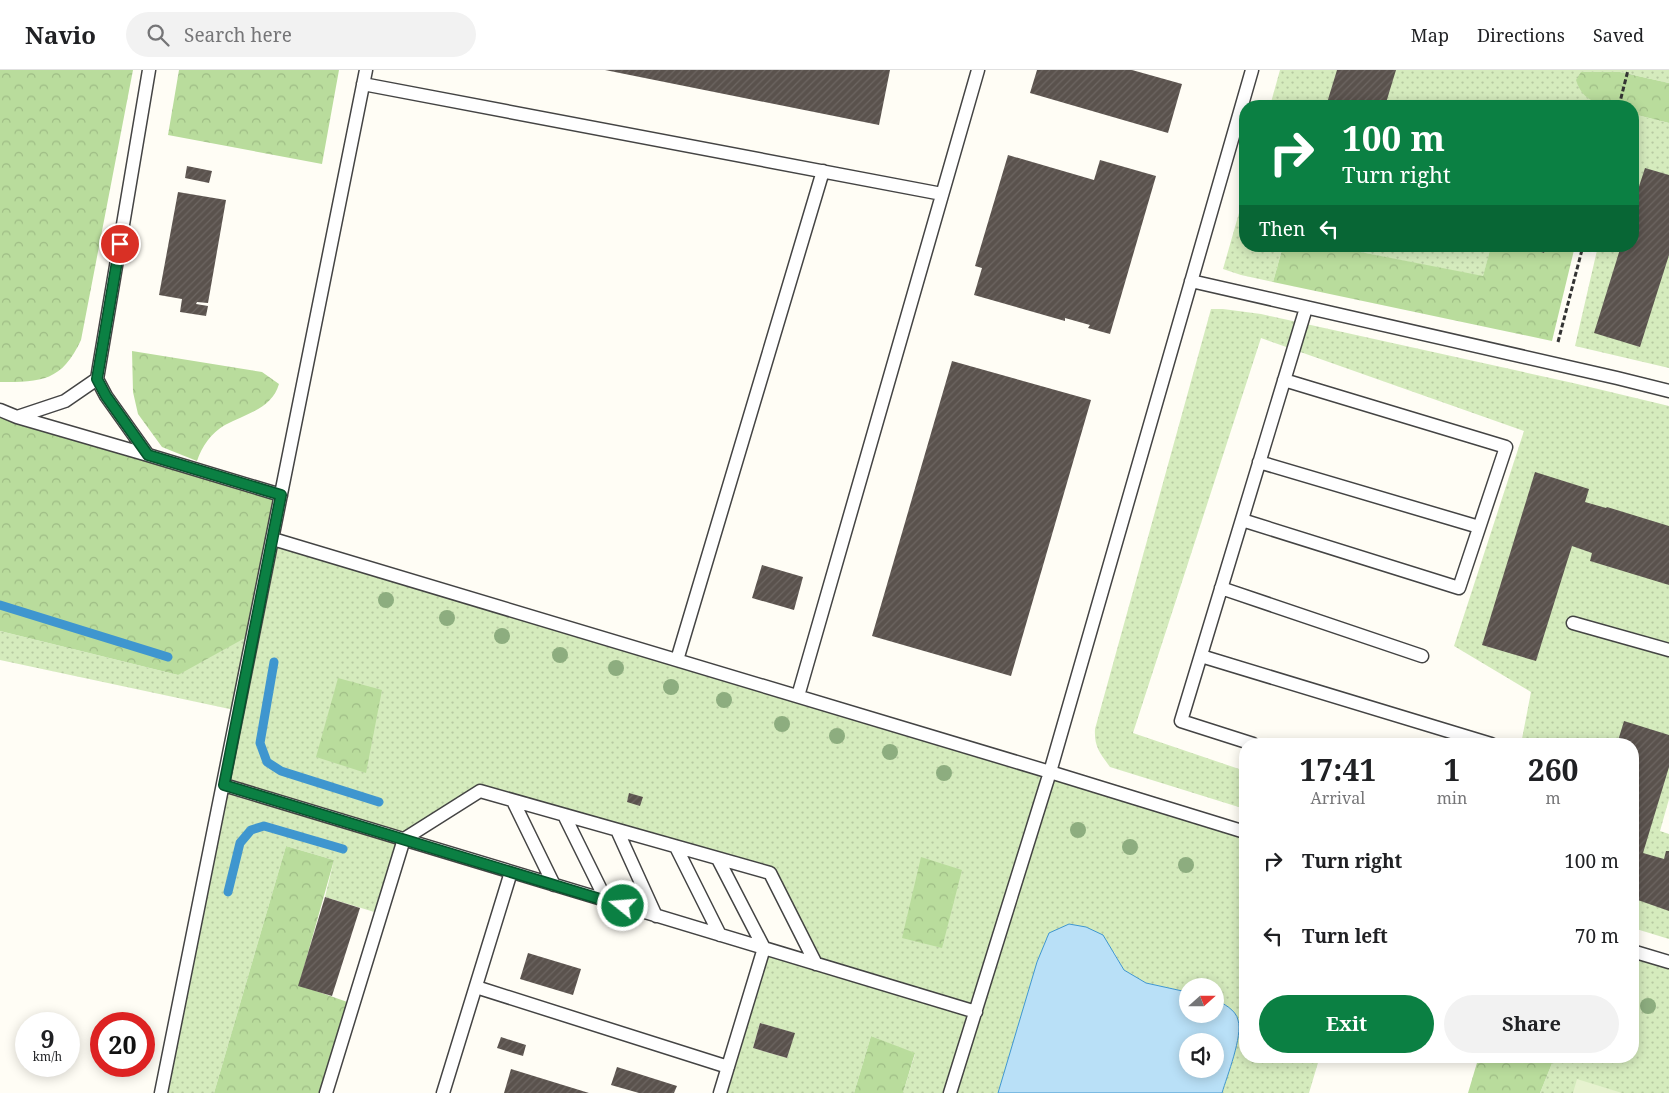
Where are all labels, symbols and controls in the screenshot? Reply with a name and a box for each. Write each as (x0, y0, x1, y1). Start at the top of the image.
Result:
search box (126, 12, 476, 57)
text: Navio (25, 18, 96, 51)
icon: search (144, 21, 172, 49)
text: Search here (184, 22, 292, 48)
text: Map (1411, 23, 1449, 47)
text: Directions (1477, 23, 1565, 47)
text: Saved (1593, 23, 1644, 47)
text: 100 m (1342, 114, 1445, 161)
icon: right (1259, 120, 1324, 185)
text: Turn right (1342, 159, 1451, 189)
icon: left (1315, 215, 1343, 243)
text: Then (1259, 216, 1305, 242)
pin (99, 223, 141, 265)
icon: arrive (106, 230, 134, 258)
text: 17:41 (1299, 749, 1376, 790)
text: 1 (1444, 749, 1460, 790)
text: 260 (1528, 749, 1579, 790)
text: Arrival (1311, 787, 1365, 809)
text: min (1437, 787, 1467, 809)
text: m (1546, 787, 1561, 809)
icon: right (1259, 847, 1287, 875)
text: Turn right (1302, 848, 1402, 874)
text: 100 m (1564, 848, 1619, 874)
position arrow (596, 879, 648, 931)
icon: left (1259, 922, 1287, 950)
text: Turn left (1302, 923, 1388, 949)
text: 70 m (1575, 923, 1619, 949)
north arrow (1179, 978, 1224, 1022)
map controls (1179, 978, 1224, 1078)
button: Exit (1259, 995, 1434, 1053)
button: Share (1444, 995, 1619, 1053)
speed limit sign: 20 (90, 1012, 155, 1077)
text: 9 (40, 1021, 55, 1055)
button: sound (1179, 1033, 1224, 1078)
text: km/h (33, 1048, 62, 1065)

